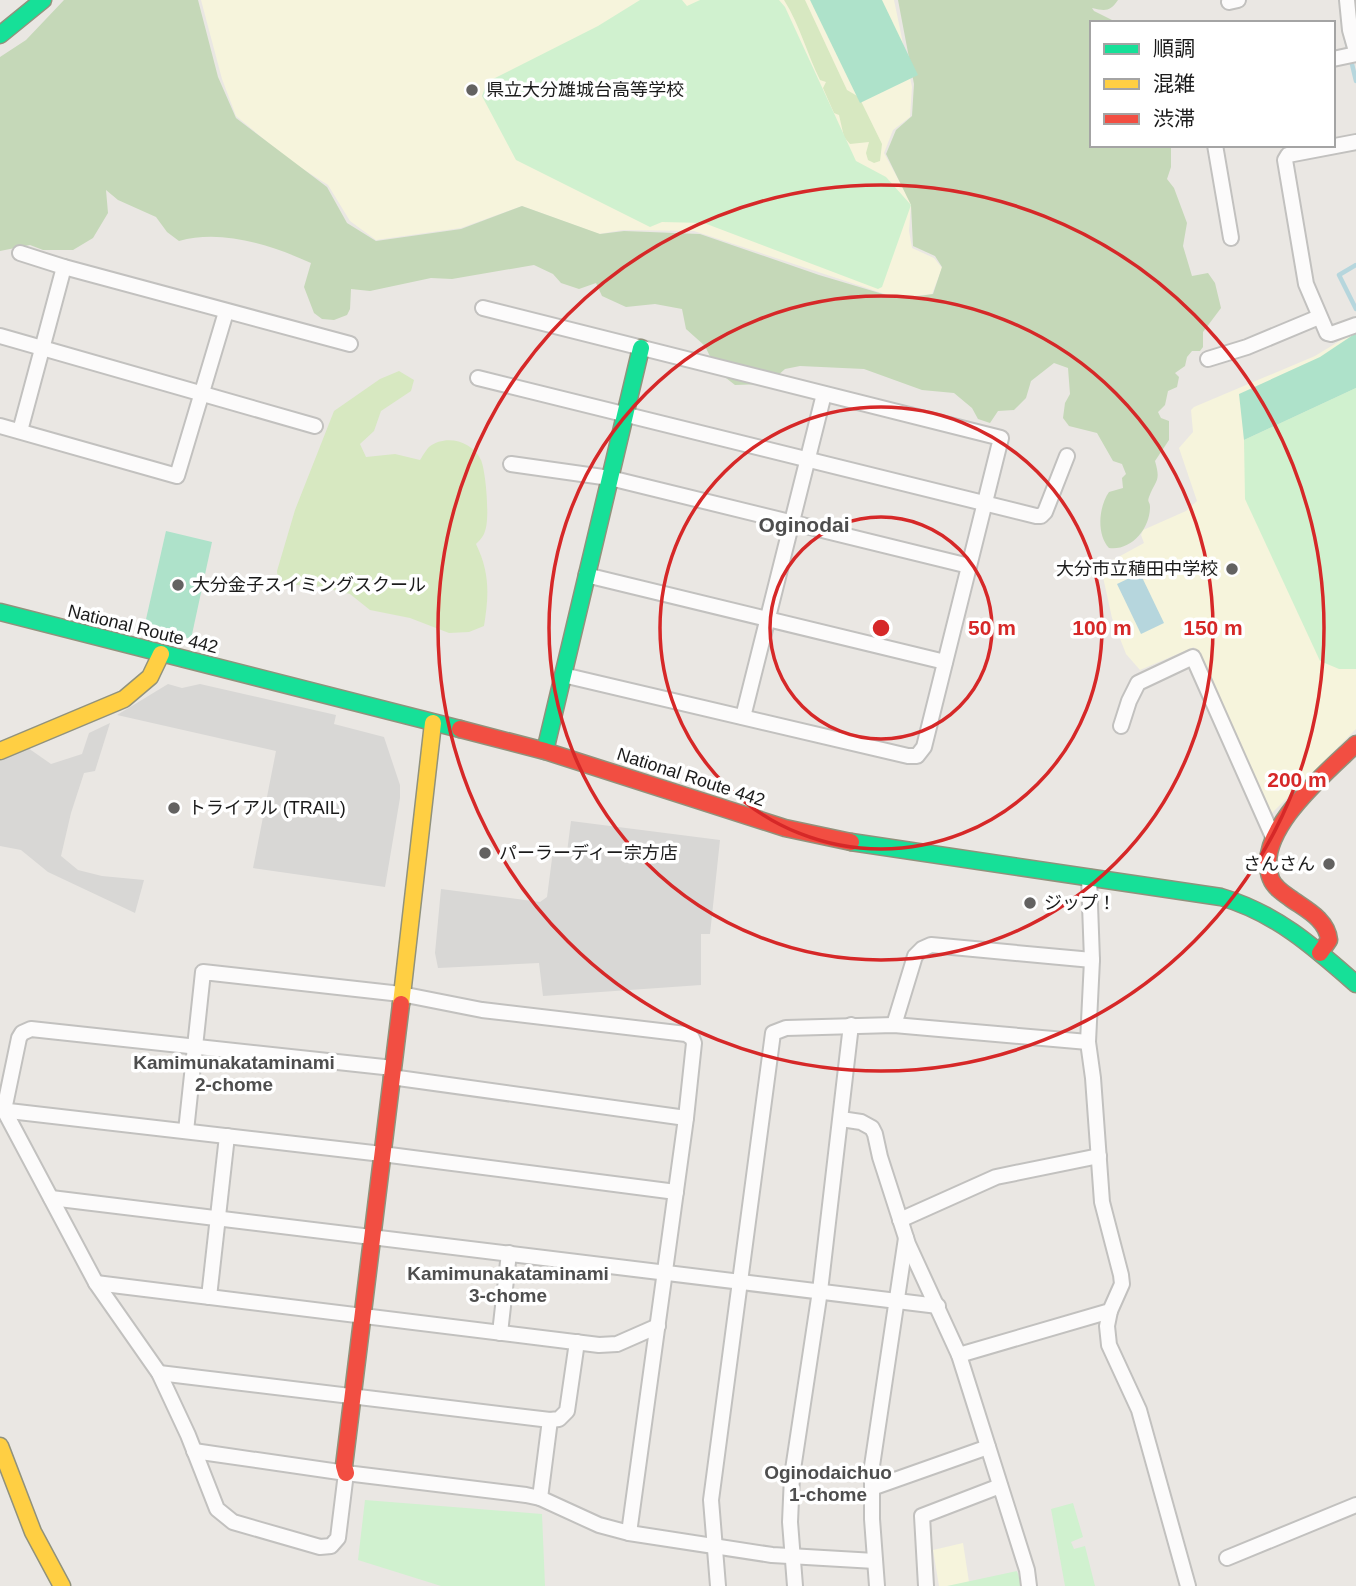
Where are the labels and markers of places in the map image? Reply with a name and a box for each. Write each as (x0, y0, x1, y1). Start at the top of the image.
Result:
place label: 県立大分雄城台高等学校 (486, 80, 684, 100)
marker: 県立大分雄城台高等学校 (464, 82, 480, 98)
place label: 大分市立稙田中学校 (1056, 559, 1218, 579)
marker: 大分市立稙田中学校 (1224, 561, 1240, 577)
place label: 大分金子スイミングスクール (192, 575, 426, 595)
marker: 大分金子スイミングスクール (170, 577, 186, 593)
centre of rings (869, 616, 893, 640)
place label: トライアル (TRAIL) (188, 798, 346, 818)
marker: トライアル (TRAIL) (166, 800, 182, 816)
place label: パーラーディー宗方店 (499, 843, 678, 863)
marker: パーラーディー宗方店 (477, 845, 493, 861)
place label: さんさん (1243, 854, 1315, 874)
marker: さんさん (1321, 856, 1337, 872)
place label: ジップ！ (1044, 893, 1116, 913)
marker: ジップ！ (1022, 895, 1038, 911)

